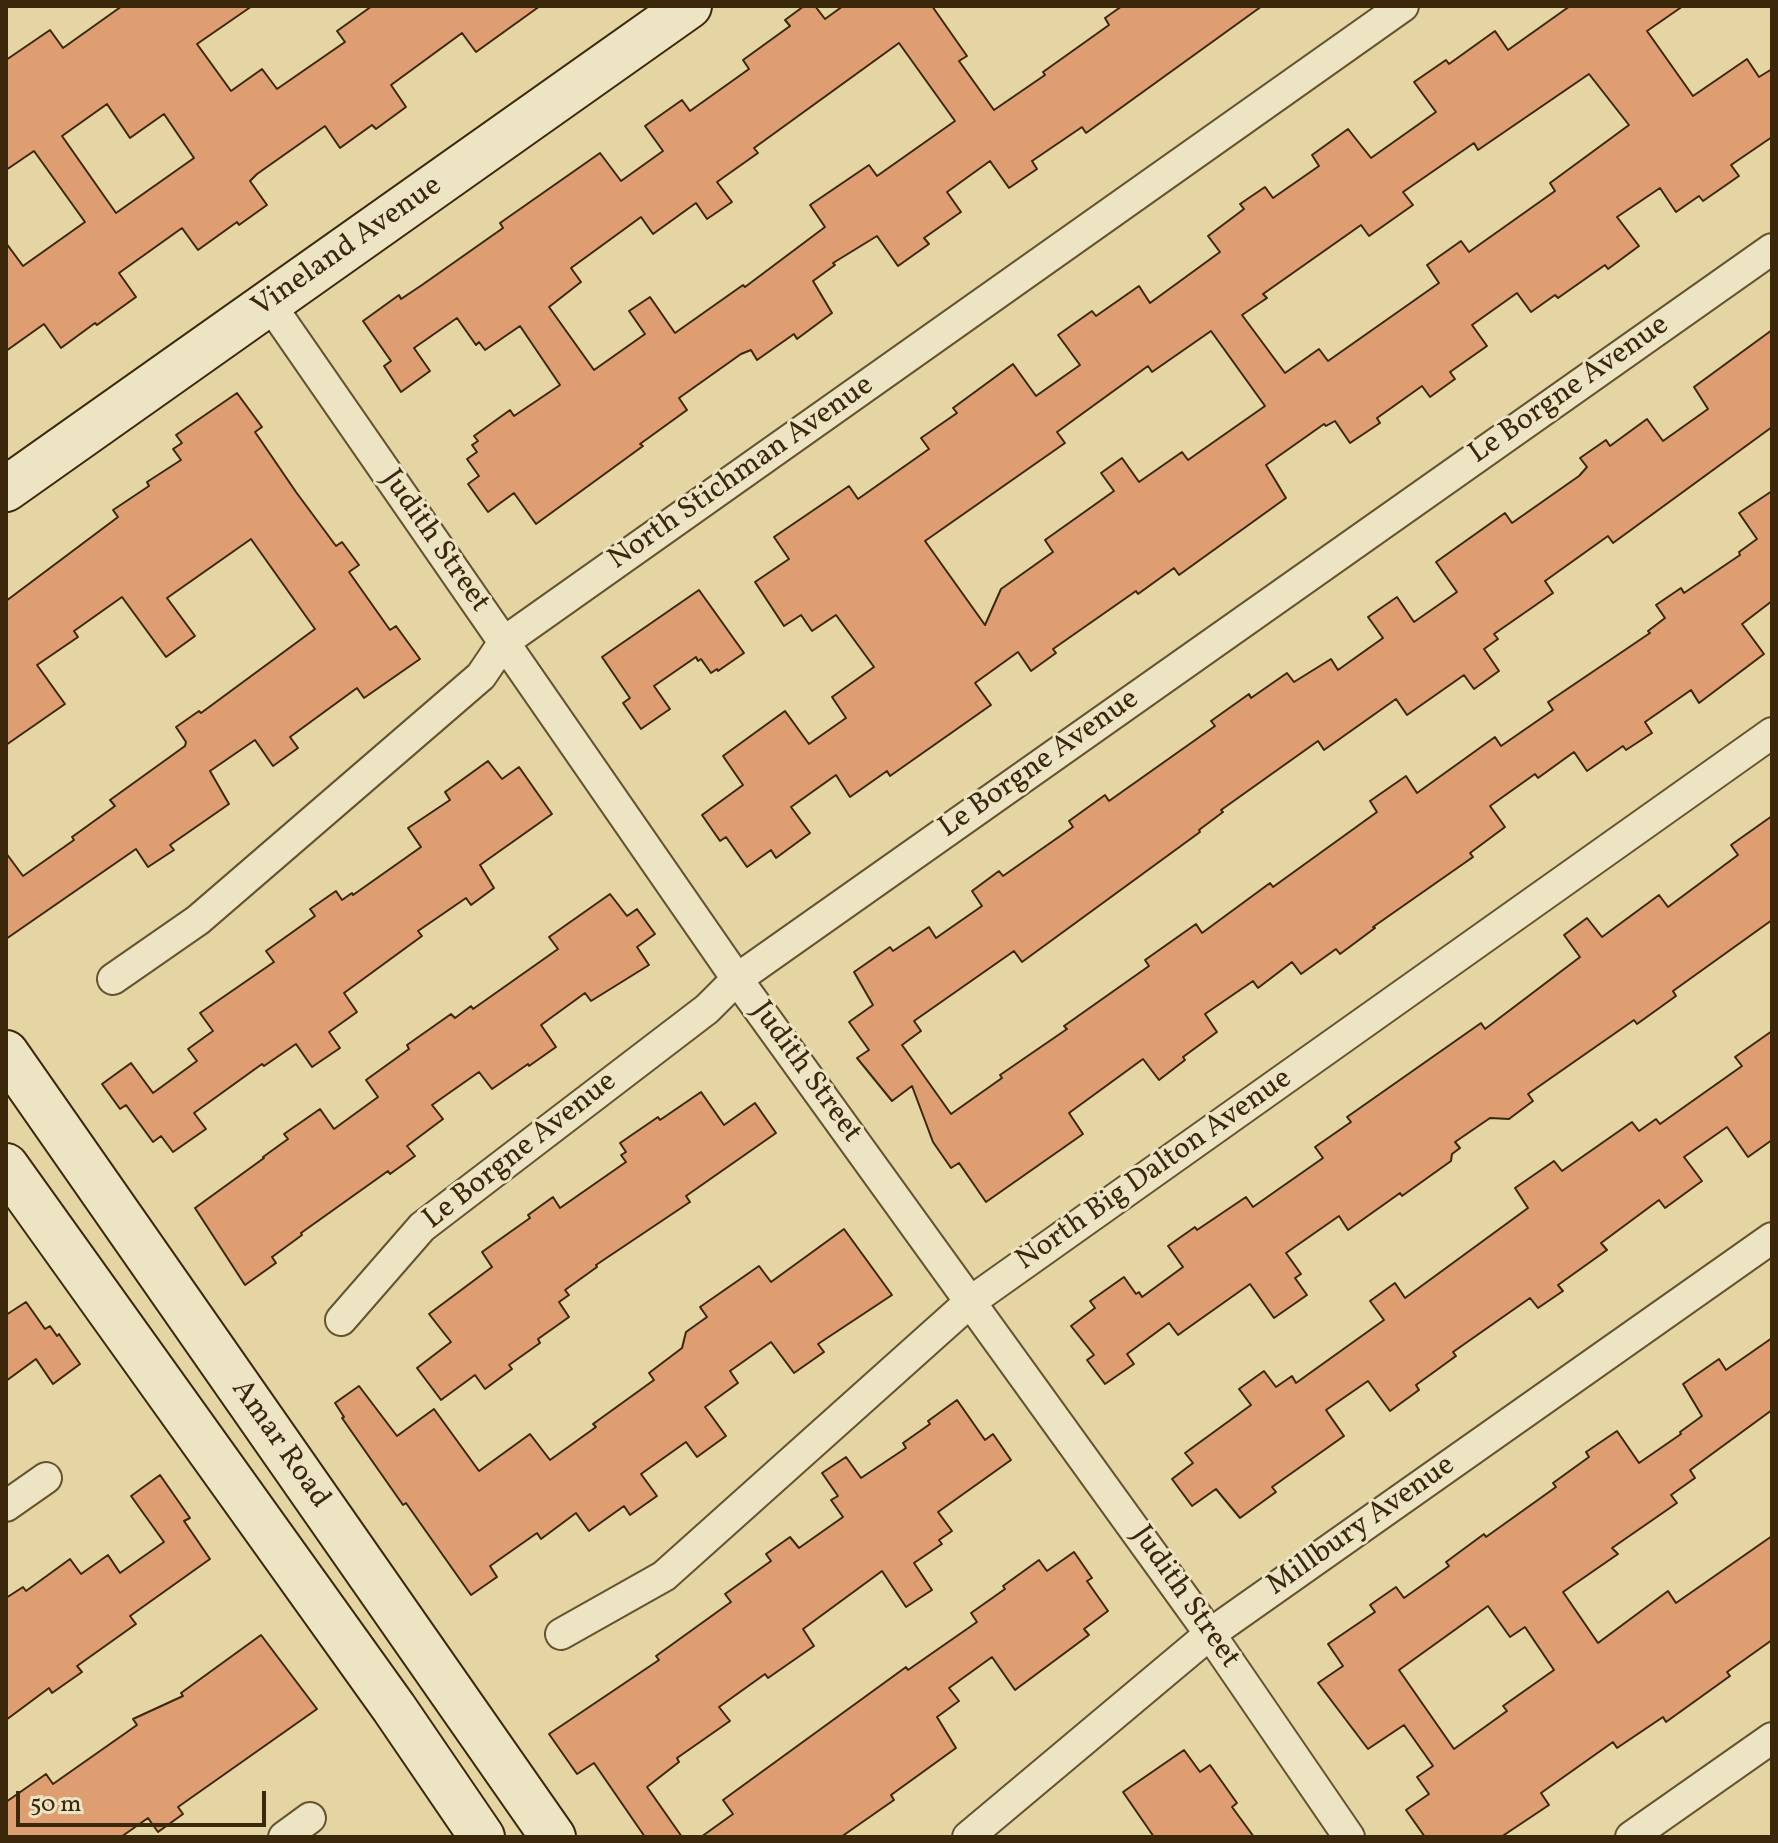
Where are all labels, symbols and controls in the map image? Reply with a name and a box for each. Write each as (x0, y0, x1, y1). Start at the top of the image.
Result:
street label: Vineland Avenue (246, 169, 450, 327)
street label: Le Borgne Avenue (1463, 309, 1677, 473)
street label: North Stichman Avenue (602, 369, 882, 579)
street label: Judith Street (372, 464, 496, 620)
street label: Le Borgne Avenue (933, 683, 1147, 847)
street label: Judith Street (742, 995, 868, 1151)
street label: North Big Dalton Avenue (1010, 1062, 1300, 1280)
street label: Le Borgne Avenue (417, 1065, 625, 1239)
street label: Amar Road (222, 1374, 336, 1516)
street label: Millbury Avenue (1261, 1449, 1463, 1605)
street label: Judith Street (1122, 1520, 1246, 1676)
scale bar (20, 1775, 270, 1825)
text: 50 m (30, 1788, 82, 1822)

